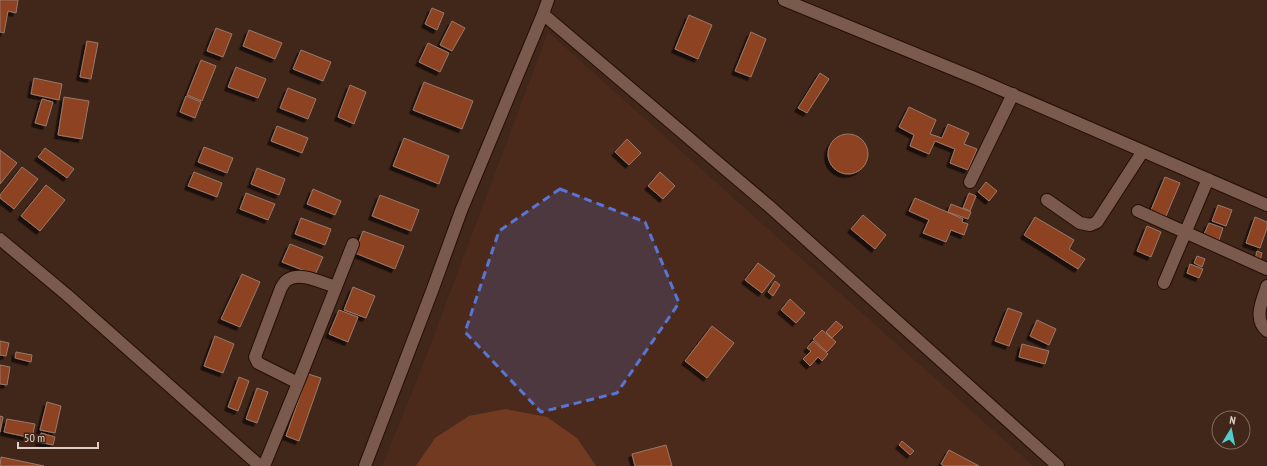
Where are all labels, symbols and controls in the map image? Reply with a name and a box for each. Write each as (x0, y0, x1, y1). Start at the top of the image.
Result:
north arrow (1211, 410, 1251, 450)
text: N (1229, 413, 1237, 428)
scale bar (18, 424, 98, 450)
text: 50 m (24, 430, 45, 445)

